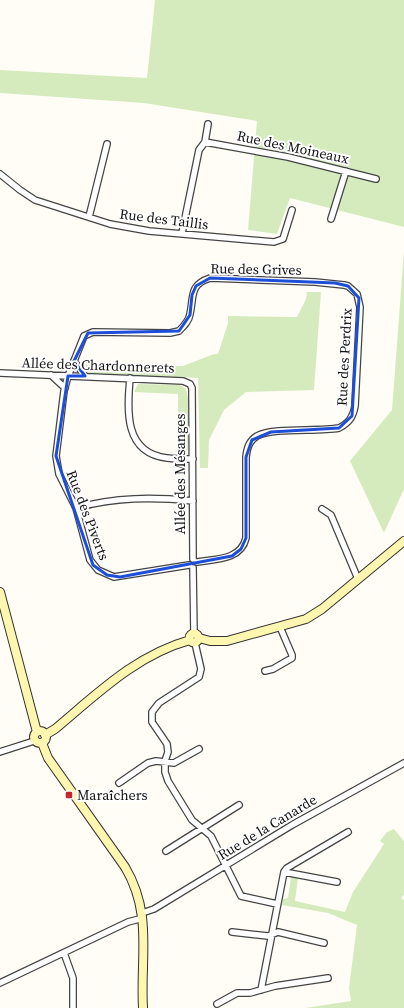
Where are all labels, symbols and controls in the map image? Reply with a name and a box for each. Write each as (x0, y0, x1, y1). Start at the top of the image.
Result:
street label: Rue des Moineaux (235, 125, 352, 169)
street label: Rue des Taillis (118, 204, 210, 234)
street label: Rue des Grives (210, 258, 302, 280)
street label: Rue des Perdrix (331, 307, 357, 407)
street label: Allée des Chardonnerets (21, 352, 175, 378)
street label: Allée des Mésanges (170, 413, 190, 535)
street label: Rue des Piverts (62, 467, 114, 563)
place label: Maraîchers (77, 785, 148, 805)
street label: Rue de la Canarde (214, 789, 320, 865)
marker: Maraîchers (64, 790, 74, 800)

